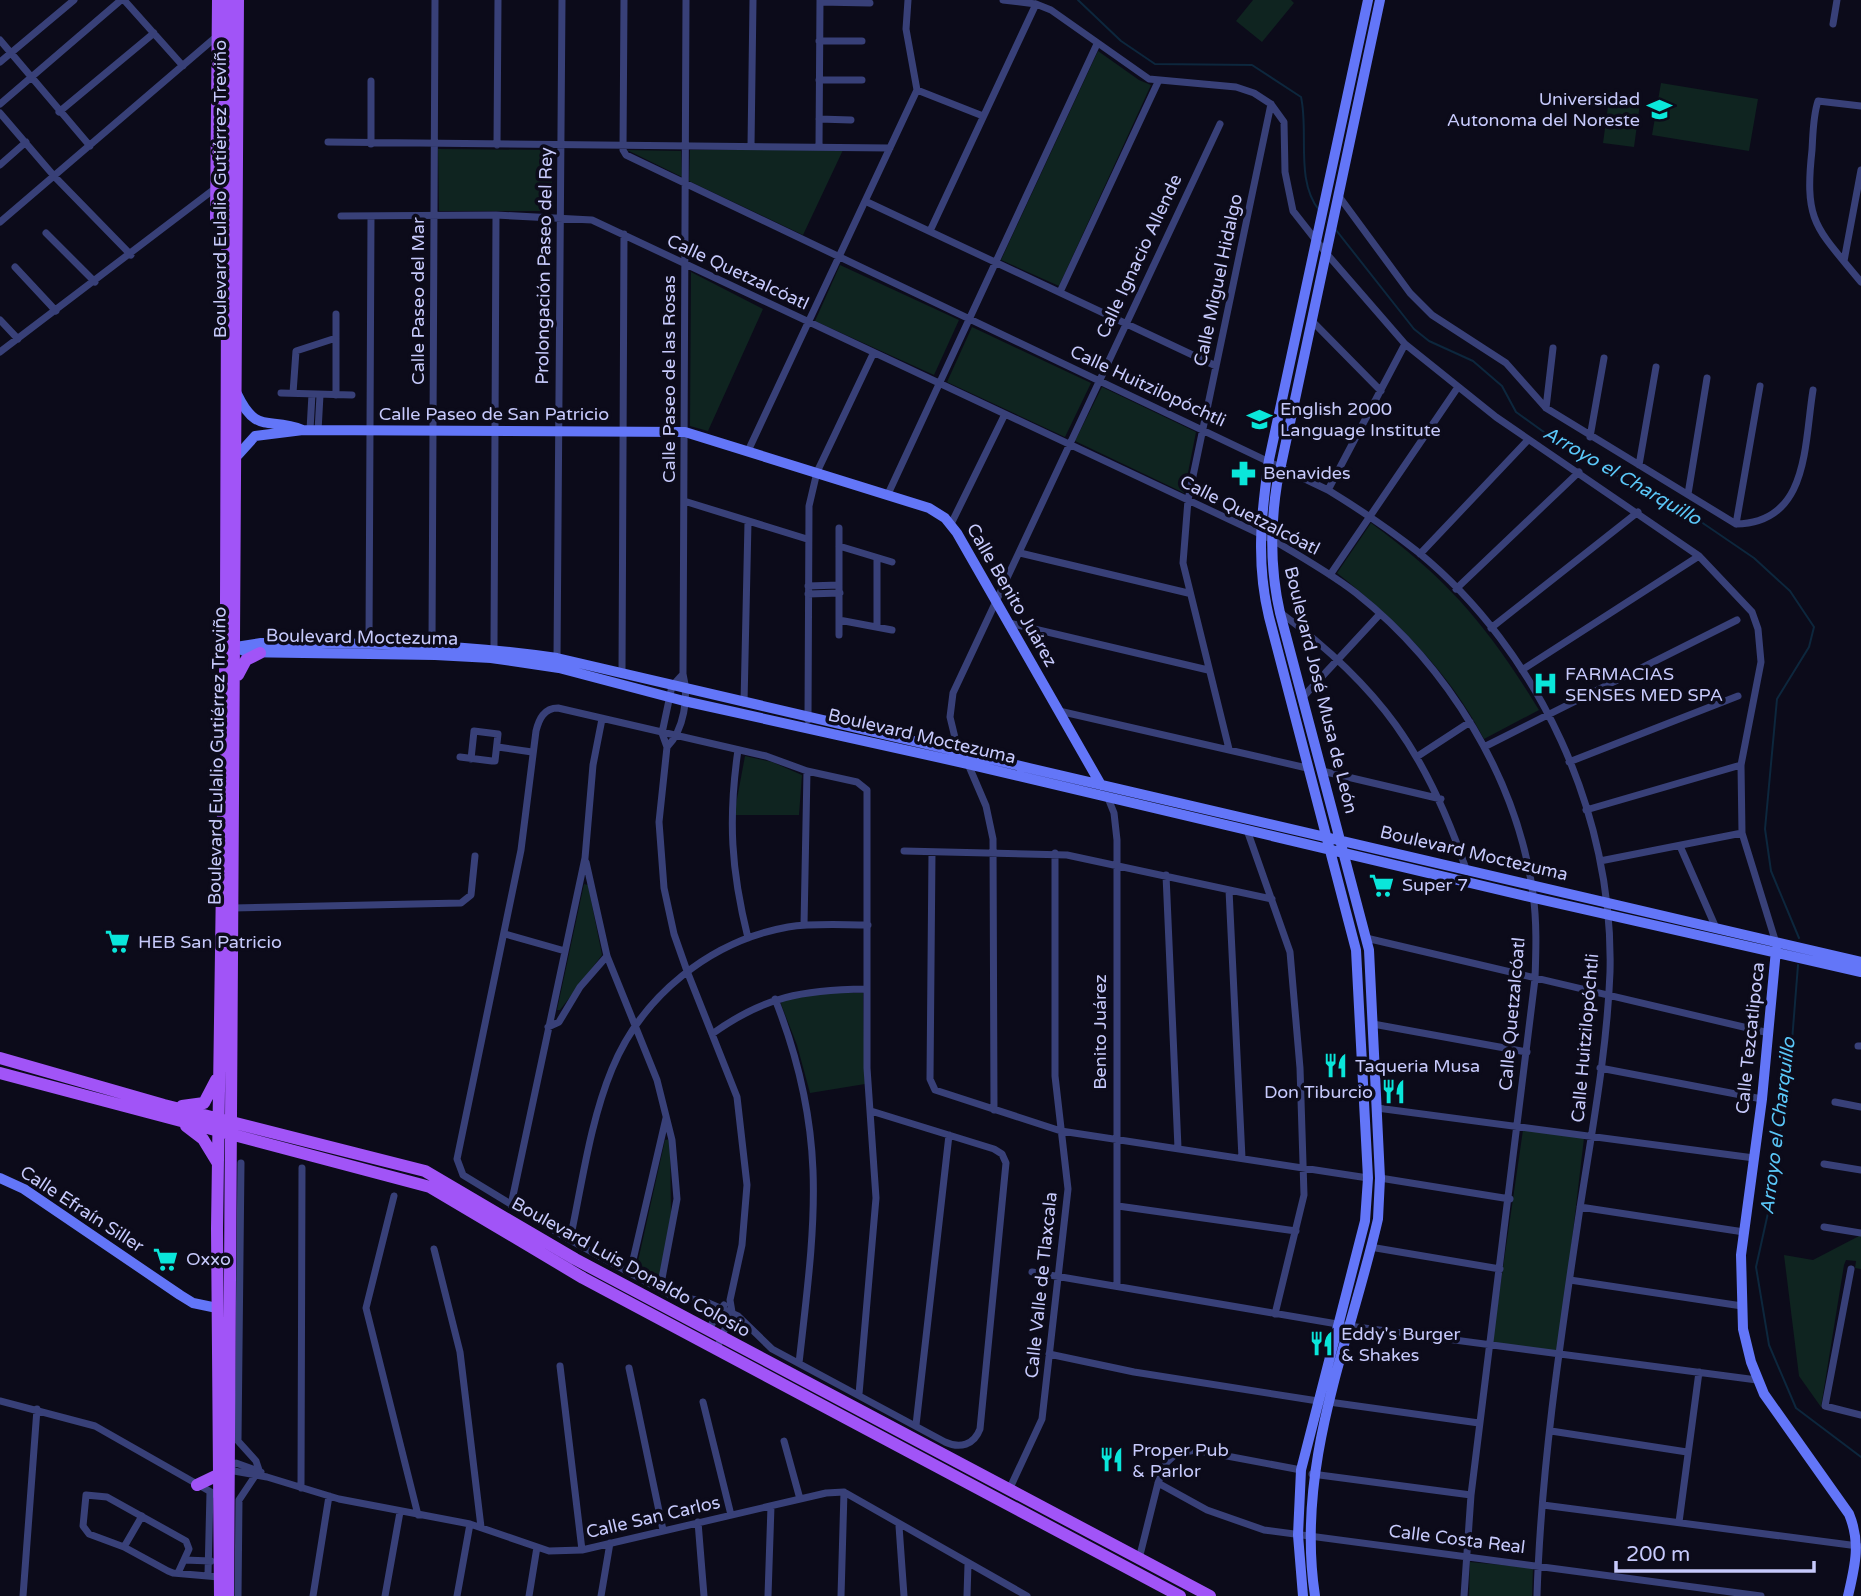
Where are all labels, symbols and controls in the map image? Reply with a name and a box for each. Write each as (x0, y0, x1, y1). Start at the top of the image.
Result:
street label: Boulevard Eulalio Gutiérrez Treviño (209, 40, 231, 338)
place label: Universidad Autonoma del Noreste (1447, 88, 1640, 131)
school or university icon: Universidad Autonoma del Noreste (1646, 95, 1674, 123)
street label: Prolongación Paseo del Rey (531, 147, 557, 385)
street label: Calle Ignacio Allende (1091, 170, 1187, 342)
street label: Calle Miguel Hidalgo (1189, 192, 1247, 368)
street label: Calle Paseo del Mar (407, 217, 429, 385)
street label: Calle Quetzalcóatl (663, 229, 813, 315)
street label: Calle Paseo de las Rosas (658, 275, 680, 483)
street label: Calle Huitzilopóchtli (1067, 340, 1229, 432)
place label: English 2000 Language Institute (1280, 398, 1441, 441)
street label: Calle Paseo de San Patricio (379, 403, 609, 425)
school or university icon: English 2000 Language Institute (1246, 405, 1274, 433)
water label: Arroyo el Charquillo (1539, 422, 1706, 531)
pharmacy icon: Benavides (1229, 459, 1257, 487)
place label: Benavides (1263, 462, 1351, 484)
street label: Calle Quetzalcóatl (1176, 470, 1324, 560)
street label: Calle Benito Juárez (962, 519, 1062, 671)
street label: Boulevard José Musa de León (1280, 564, 1362, 816)
street label: Boulevard Eulalio Gutiérrez Treviño (203, 607, 231, 905)
street label: Boulevard Moctezuma (266, 624, 458, 650)
place label: FARMACIAS SENSES MED SPA (1565, 663, 1723, 706)
hospital icon: FARMACIAS SENSES MED SPA (1531, 670, 1559, 698)
street label: Boulevard Moctezuma (826, 704, 1018, 768)
street label: Boulevard Moctezuma (1378, 821, 1570, 885)
supermarket icon: Super 7 (1368, 871, 1396, 899)
place label: Super 7 (1402, 874, 1468, 896)
supermarket icon: HEB San Patricio (104, 928, 132, 956)
place label: HEB San Patricio (138, 931, 282, 953)
street label: Calle Quetzalcóatl (1494, 936, 1530, 1092)
street label: Calle Huitzilopóchtli (1567, 953, 1603, 1123)
street label: Calle Tezcatlipoca (1731, 961, 1769, 1115)
street label: Benito Juárez (1089, 974, 1111, 1090)
water label: Arroyo el Charquillo (1756, 1035, 1800, 1216)
restaurant icon: Taqueria Musa (1321, 1052, 1349, 1080)
place label: Taqueria Musa (1355, 1055, 1480, 1077)
restaurant icon: Don Tiburcio (1379, 1078, 1407, 1106)
place label: Don Tiburcio (1264, 1081, 1373, 1103)
street label: Calle Efraín Siller (16, 1161, 148, 1257)
street label: Calle Valle de Tlaxcala (1020, 1191, 1062, 1379)
street label: Boulevard Luis Donaldo Colosio (508, 1192, 754, 1342)
supermarket icon: Oxxo (152, 1245, 180, 1273)
place label: Oxxo (186, 1248, 231, 1270)
place label: Eddy's Burger & Shakes (1341, 1323, 1460, 1366)
restaurant icon: Eddy's Burger & Shakes (1307, 1330, 1335, 1358)
place label: Proper Pub & Parlor (1132, 1439, 1229, 1482)
restaurant icon: Proper Pub & Parlor (1098, 1446, 1126, 1474)
street label: Calle San Carlos (584, 1491, 722, 1543)
street label: Calle Costa Real (1387, 1520, 1527, 1558)
scale bar (1616, 1530, 1814, 1574)
text: 200 m (1626, 1542, 1690, 1567)

